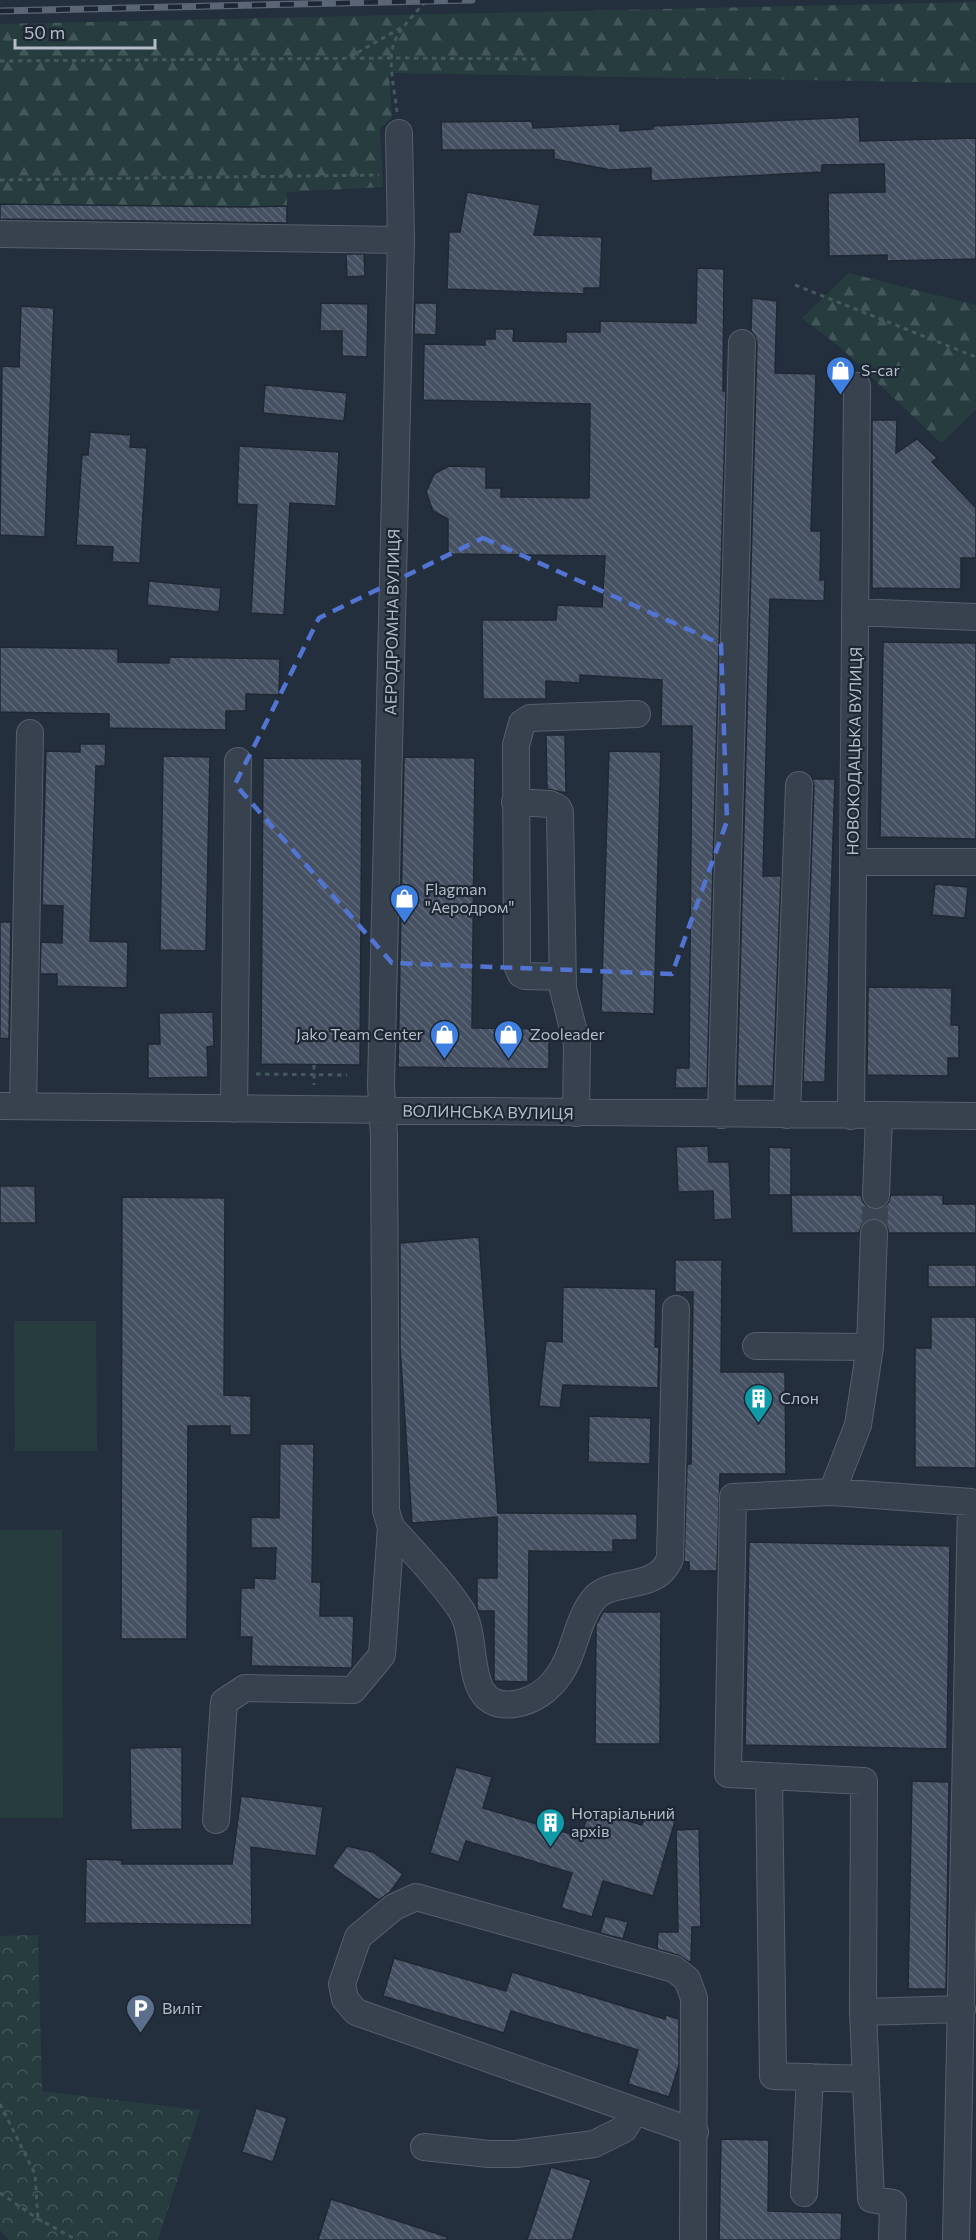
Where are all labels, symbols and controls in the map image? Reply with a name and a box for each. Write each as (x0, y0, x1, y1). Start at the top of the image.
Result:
scale bar (15, 12, 154, 50)
text: 50 m (24, 21, 65, 43)
shop icon: S-car (824, 354, 856, 396)
place label: S-car (861, 360, 900, 379)
street label: АЕРОДРОМНА ВУЛИЦЯ (380, 529, 403, 715)
street label: НОВОКОДАЦЬКА ВУЛИЦЯ (842, 647, 865, 855)
place label: Flagman "Аеродром" (425, 879, 514, 916)
shop icon: Flagman "Аеродром" (388, 882, 420, 924)
shop icon: Jako Team Center (428, 1018, 460, 1060)
shop icon: Zooleader (493, 1018, 525, 1060)
place label: Jako Team Center (296, 1024, 424, 1043)
place label: Zooleader (530, 1024, 605, 1043)
street label: ВОЛИНСЬКА ВУЛИЦЯ (402, 1101, 574, 1122)
building icon: Слон (743, 1382, 775, 1424)
place label: Слон (780, 1388, 819, 1407)
place label: Нотаріальний архів (571, 1803, 675, 1840)
building icon: Нотаріальний архів (534, 1806, 566, 1848)
parking icon: Виліт (125, 1992, 157, 2034)
place label: Виліт (162, 1998, 203, 2017)

